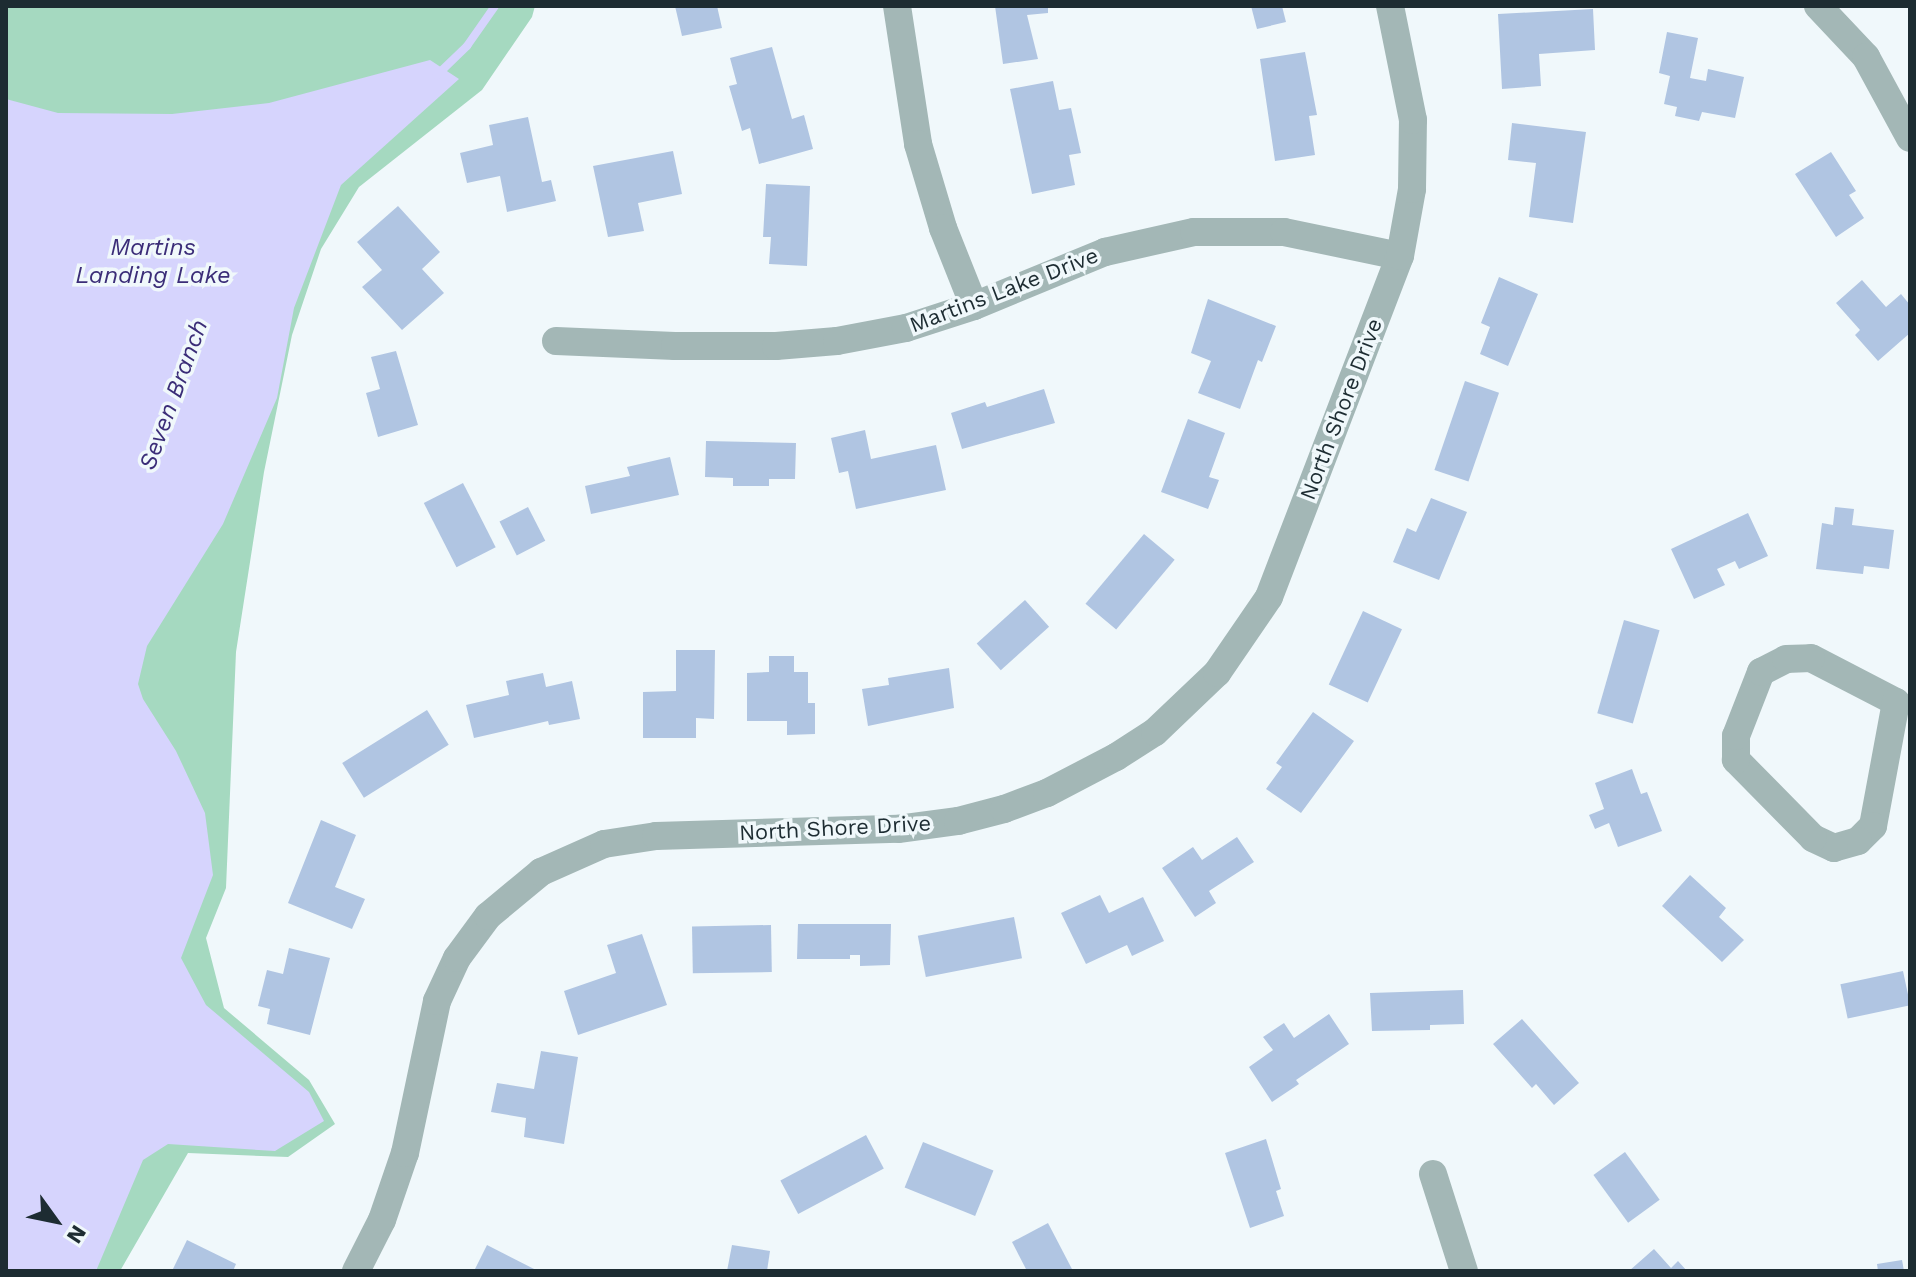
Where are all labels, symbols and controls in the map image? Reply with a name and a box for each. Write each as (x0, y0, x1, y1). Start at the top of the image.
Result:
water label: Martins Landing Lake (75, 234, 231, 290)
street label: Martins Lake Drive (906, 242, 1102, 338)
street label: North Shore Drive (1294, 315, 1388, 503)
water label: Seven Branch (133, 316, 215, 474)
street label: North Shore Drive (738, 810, 932, 846)
north arrow (16, 1181, 96, 1261)
text: N (62, 1221, 91, 1248)

